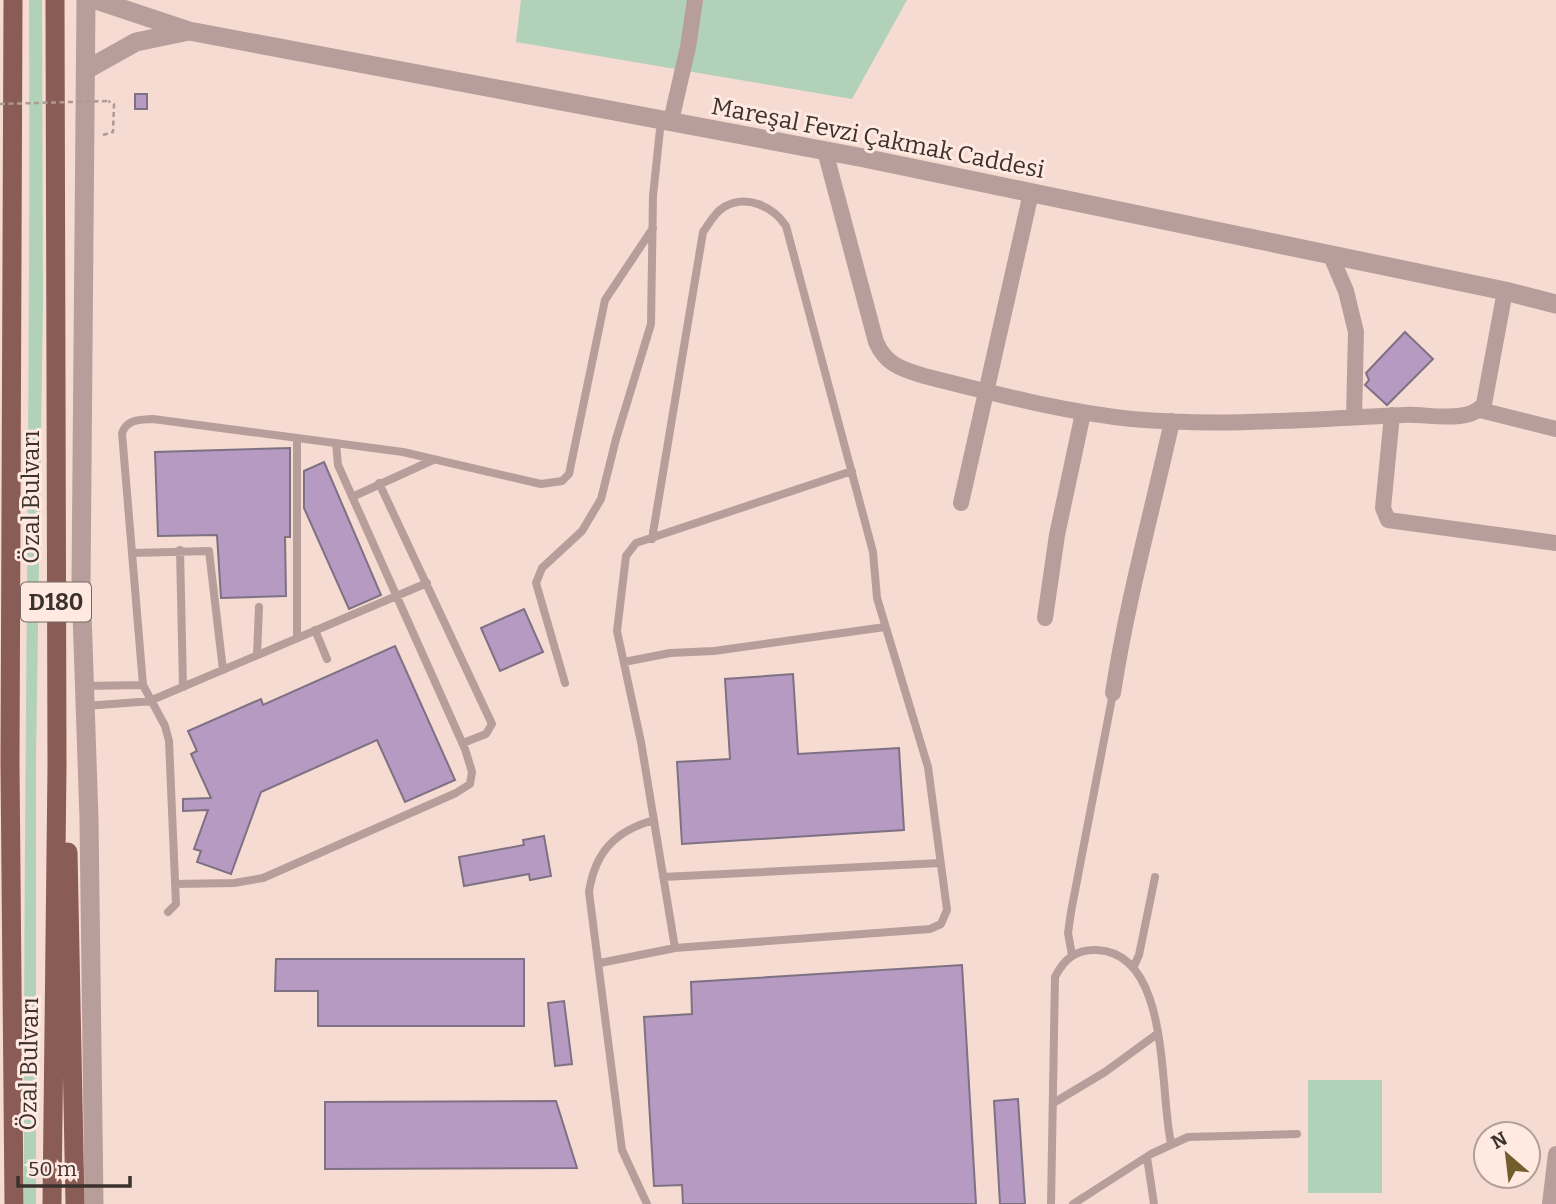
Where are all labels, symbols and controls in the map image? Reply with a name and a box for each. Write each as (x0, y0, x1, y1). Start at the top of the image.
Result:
street label: Mareşal Fevzi Çakmak Caddesi (709, 92, 1047, 184)
street label: Özal Bulvarı (17, 430, 45, 564)
road number: D180 (21, 582, 91, 622)
street label: Özal Bulvarı (14, 997, 44, 1131)
north arrow (1472, 1120, 1542, 1190)
text: N (1487, 1127, 1511, 1154)
scale bar (18, 1144, 130, 1188)
text: 50 m (28, 1156, 77, 1182)

